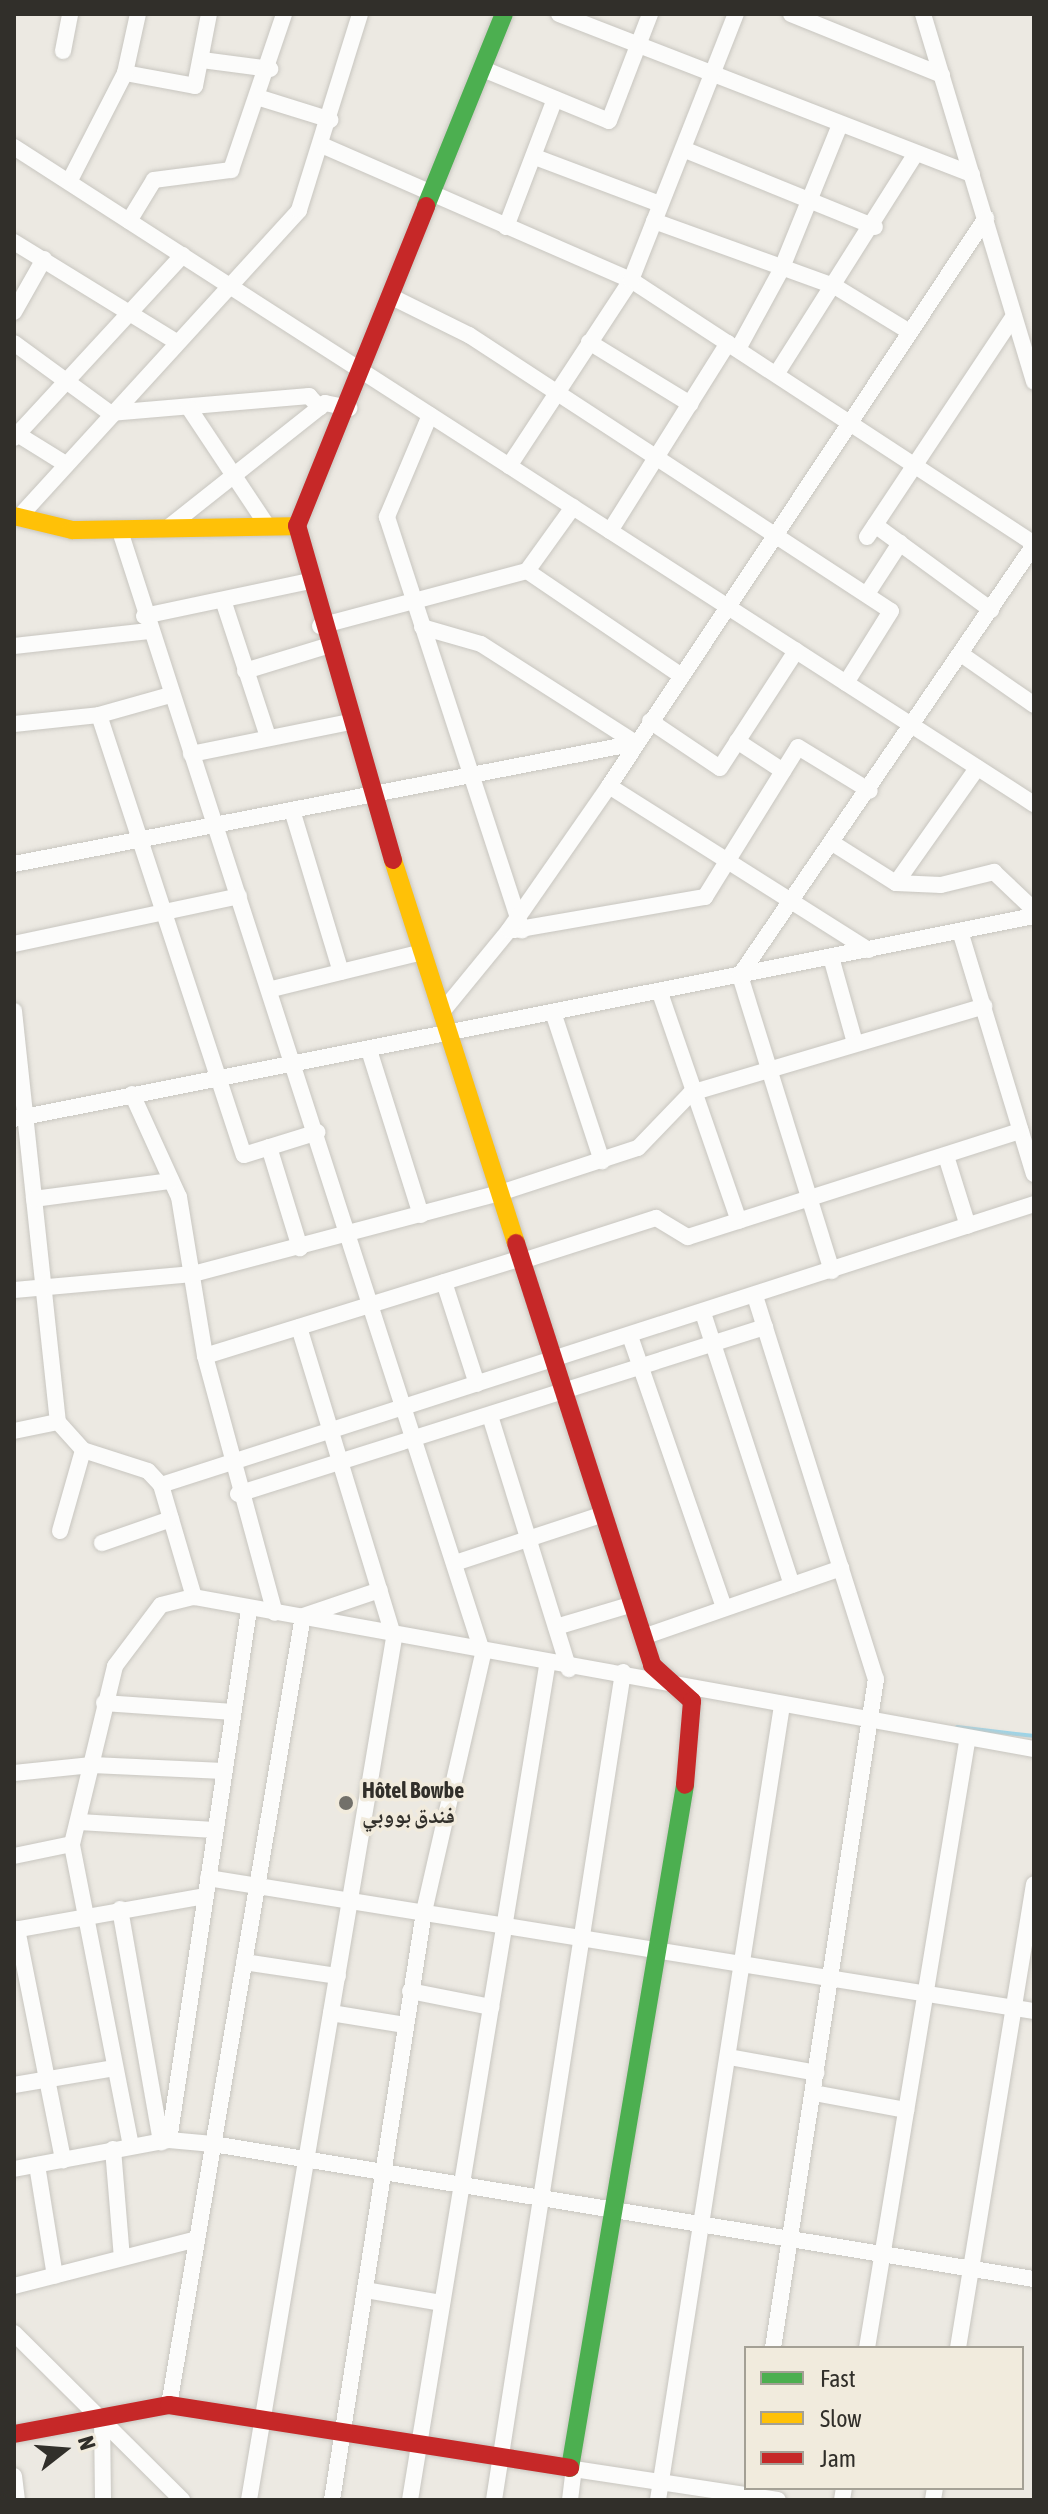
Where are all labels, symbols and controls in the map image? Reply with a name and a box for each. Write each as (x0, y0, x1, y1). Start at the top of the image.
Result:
place label: Hôtel Bowbe فندق بووبي (362, 1777, 464, 1828)
marker: Hôtel Bowbe فندق بووبي (337, 1794, 355, 1812)
legend (744, 2346, 1024, 2490)
text: Fast (820, 2365, 856, 2392)
text: Slow (820, 2405, 862, 2432)
north arrow (24, 2410, 104, 2490)
text: N (73, 2433, 101, 2453)
text: Jam (820, 2445, 856, 2472)

